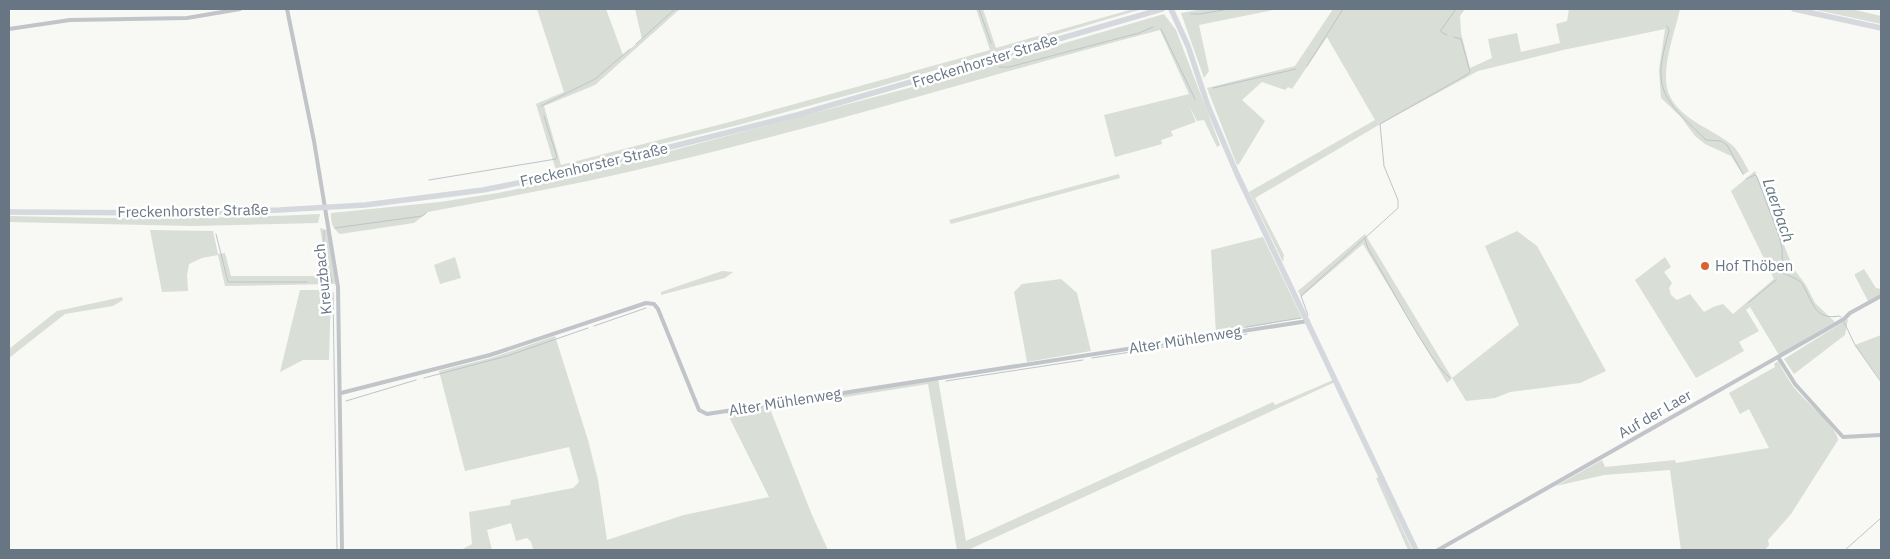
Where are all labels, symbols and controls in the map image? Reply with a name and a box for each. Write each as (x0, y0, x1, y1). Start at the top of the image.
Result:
street label: Freckenhorster Straße (910, 29, 1060, 92)
street label: Freckenhorster Straße (518, 138, 670, 191)
water label: Laerbach (1759, 175, 1799, 245)
street label: Freckenhorster Straße (117, 200, 269, 221)
street label: Kreuzbach (309, 243, 336, 315)
place label: Hof Thöben (1715, 256, 1793, 275)
marker: Hof Thöben (1699, 260, 1711, 272)
street label: Alter Mühlenweg (1127, 321, 1243, 358)
street label: Alter Mühlenweg (727, 383, 843, 420)
street label: Auf der Laer (1615, 385, 1695, 442)

